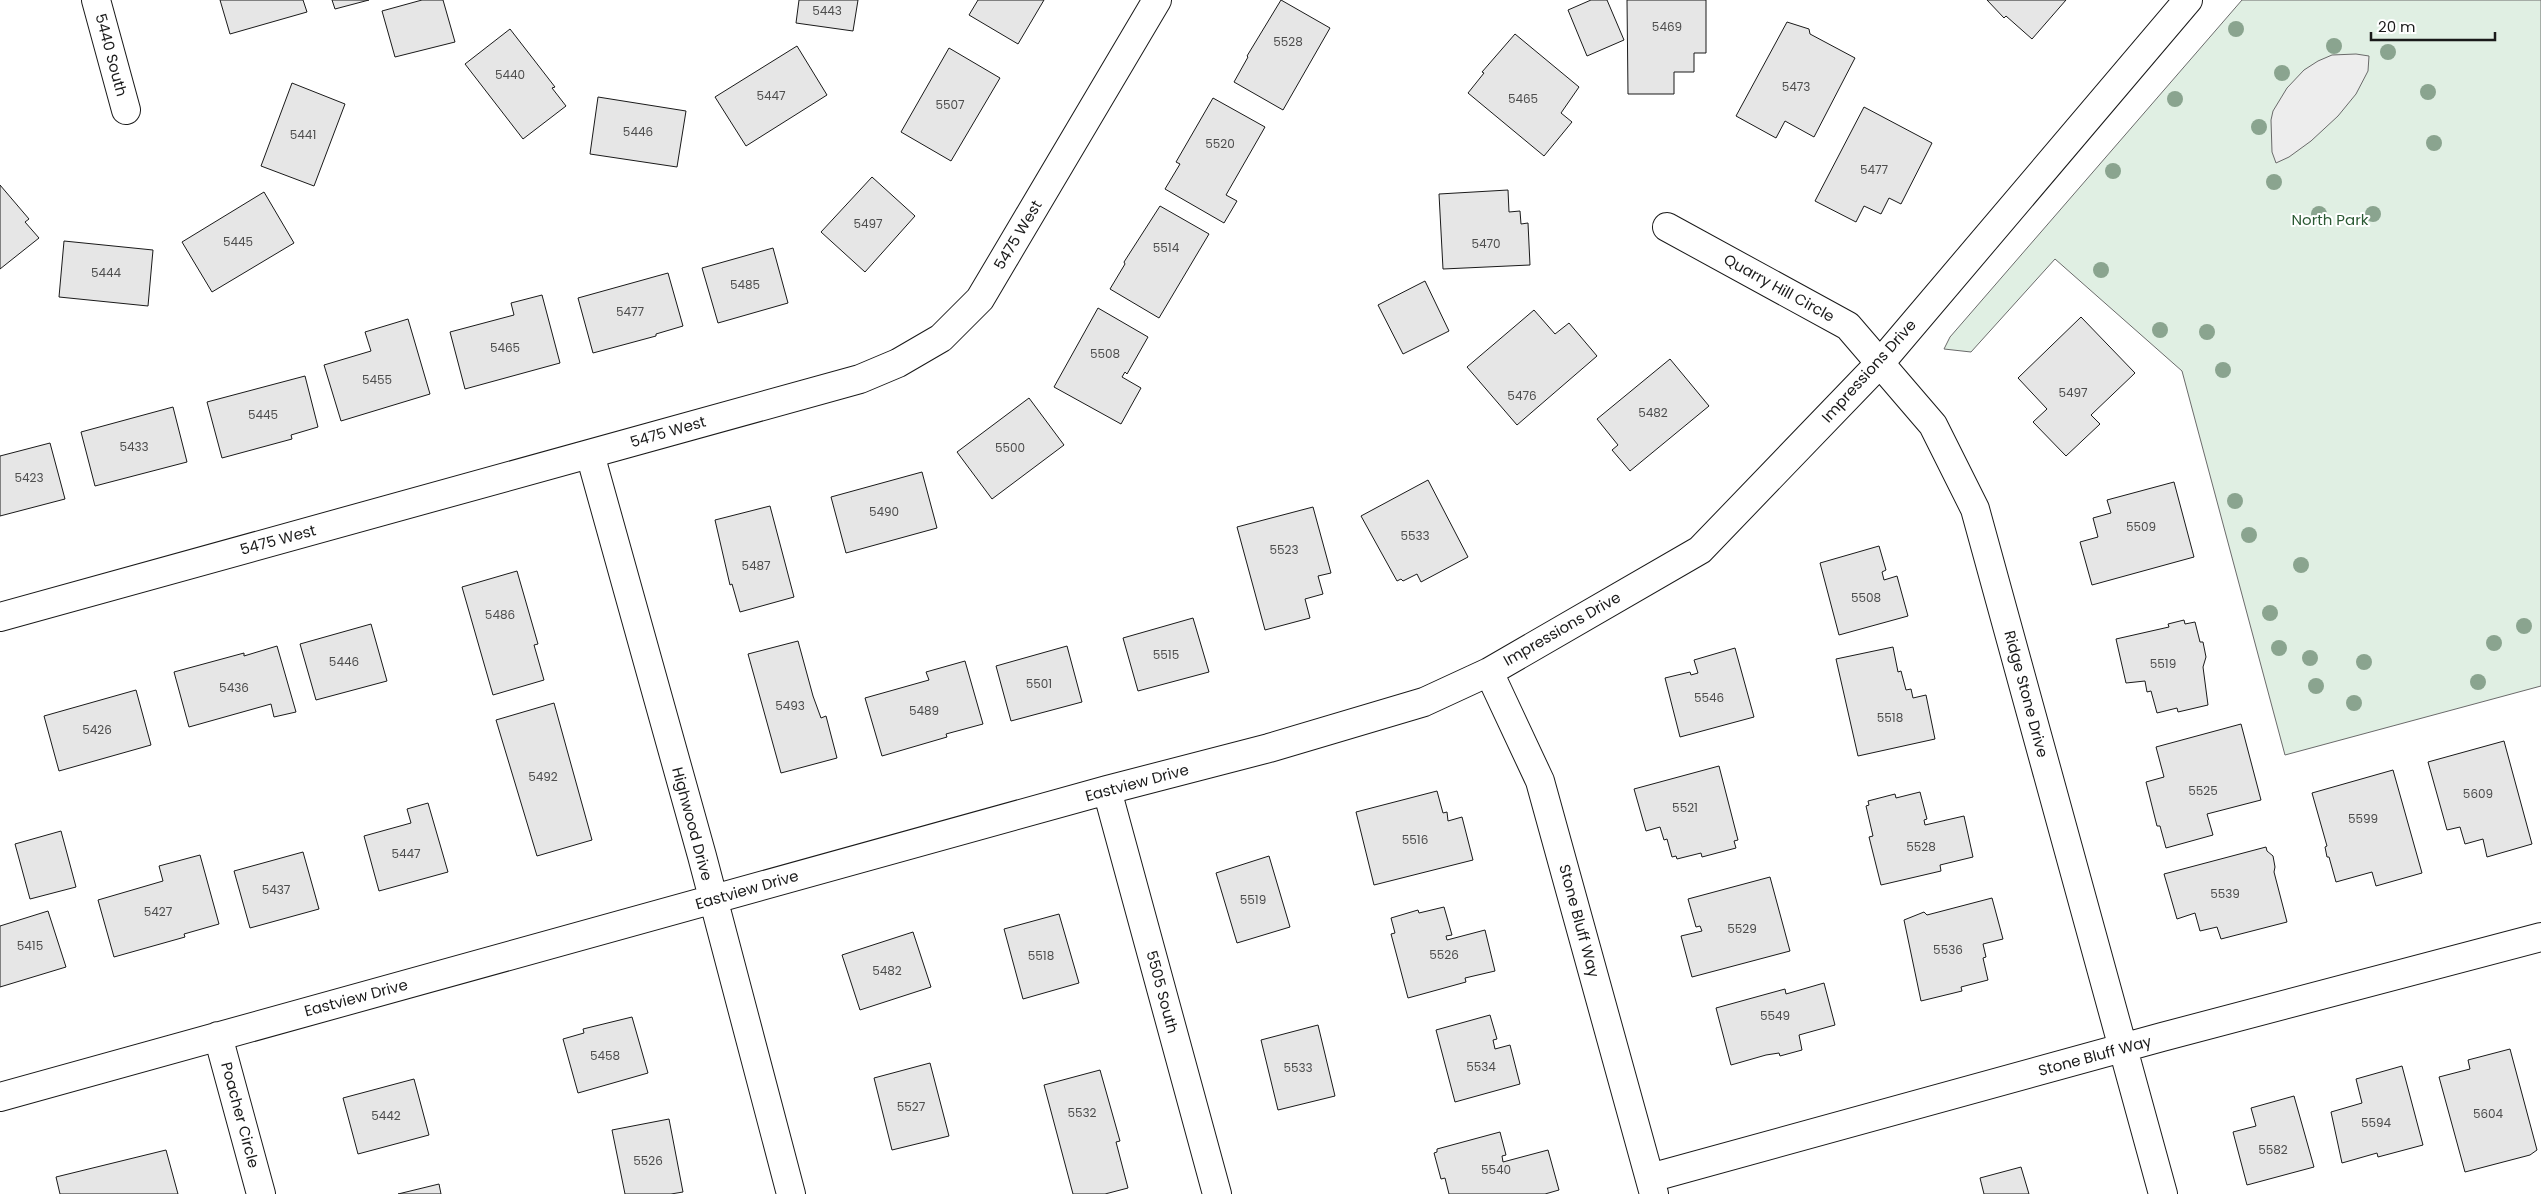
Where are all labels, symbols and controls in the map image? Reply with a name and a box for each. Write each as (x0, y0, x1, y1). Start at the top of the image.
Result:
house number: 5443 (812, 2, 842, 19)
scale bar (2371, 10, 2495, 42)
street label: 5440 South (90, 11, 133, 99)
text: 20 m (2378, 16, 2416, 37)
house number: 5469 (1652, 18, 1682, 35)
house number: 5528 (1273, 33, 1303, 50)
house number: 5440 (495, 66, 525, 83)
house number: 5473 (1782, 78, 1810, 95)
house number: 5447 (756, 87, 786, 104)
house number: 5465 (1508, 90, 1538, 107)
house number: 5507 (935, 96, 965, 113)
house number: 5446 (623, 123, 653, 140)
house number: 5441 (290, 126, 316, 143)
house number: 5520 (1205, 135, 1235, 152)
house number: 5477 (1860, 161, 1889, 178)
street label: 5475 West (989, 196, 1047, 273)
park label: North Park (2292, 209, 2369, 230)
house number: 5497 (853, 215, 883, 232)
house number: 5445 (223, 233, 253, 250)
house number: 5470 (1471, 235, 1501, 252)
house number: 5514 (1153, 239, 1180, 256)
street label: Quarry Hill Circle (1720, 248, 1838, 327)
house number: 5444 (91, 264, 122, 281)
house number: 5485 (730, 276, 760, 293)
house number: 5477 (616, 303, 645, 320)
street label: Impressions Drive (1817, 315, 1921, 427)
house number: 5465 (490, 339, 520, 356)
house number: 5508 (1090, 345, 1120, 362)
house number: 5455 (362, 371, 392, 388)
house number: 5497 (2058, 384, 2088, 401)
house number: 5476 (1507, 387, 1537, 404)
house number: 5482 (1638, 404, 1668, 421)
house number: 5445 (248, 406, 278, 423)
street label: 5475 West (628, 411, 708, 452)
house number: 5433 (119, 438, 149, 455)
house number: 5500 (995, 439, 1025, 456)
house number: 5423 (14, 469, 44, 486)
house number: 5490 (869, 503, 899, 520)
house number: 5509 (2126, 518, 2156, 535)
street label: 5475 West (238, 519, 318, 560)
house number: 5533 (1400, 527, 1430, 544)
house number: 5523 (1269, 541, 1299, 558)
house number: 5487 (741, 557, 771, 574)
street label: Impressions Drive (1499, 586, 1624, 671)
house number: 5508 (1851, 589, 1881, 606)
house number: 5486 (485, 606, 515, 623)
street label: Ridge Stone Drive (1999, 628, 2054, 760)
house number: 5515 (1153, 646, 1179, 663)
house number: 5446 (329, 653, 359, 670)
house number: 5519 (2150, 655, 2176, 672)
house number: 5501 (1026, 675, 1052, 692)
house number: 5436 (219, 679, 249, 696)
house number: 5546 (1694, 689, 1724, 706)
house number: 5493 (775, 697, 805, 714)
house number: 5489 (909, 702, 939, 719)
house number: 5518 (1877, 709, 1903, 726)
house number: 5426 (82, 721, 112, 738)
street label: Eastview Drive (1083, 759, 1191, 806)
street label: Highwood Drive (667, 765, 718, 883)
house number: 5492 (528, 768, 558, 785)
house number: 5525 (2188, 782, 2218, 799)
house number: 5609 (2463, 785, 2493, 802)
house number: 5521 (1672, 799, 1698, 816)
house number: 5599 (2348, 810, 2378, 827)
house number: 5516 (1402, 831, 1428, 848)
house number: 5528 (1906, 838, 1936, 855)
house number: 5447 (391, 845, 421, 862)
street label: Stone Bluff Way (1554, 862, 1605, 980)
street label: Eastview Drive (693, 865, 801, 914)
house number: 5437 (262, 881, 291, 898)
house number: 5539 (2210, 885, 2240, 902)
house number: 5519 (1240, 891, 1266, 908)
house number: 5427 (144, 903, 173, 920)
house number: 5529 (1727, 920, 1757, 937)
house number: 5415 (17, 937, 43, 954)
house number: 5536 (1933, 941, 1963, 958)
house number: 5526 (1429, 946, 1459, 963)
house number: 5518 (1028, 947, 1054, 964)
street label: 5505 South (1141, 948, 1184, 1036)
house number: 5482 (872, 962, 902, 979)
street label: Eastview Drive (302, 974, 410, 1021)
house number: 5549 (1760, 1007, 1790, 1024)
street label: Stone Bluff Way (2036, 1030, 2154, 1081)
house number: 5458 (590, 1047, 620, 1064)
house number: 5534 (1466, 1058, 1496, 1075)
house number: 5533 (1283, 1059, 1313, 1076)
street label: Poacher Circle (216, 1060, 265, 1170)
house number: 5527 (897, 1098, 926, 1115)
house number: 5532 (1067, 1104, 1097, 1121)
house number: 5604 (2473, 1105, 2504, 1122)
house number: 5442 (371, 1107, 401, 1124)
house number: 5594 (2361, 1114, 2392, 1131)
house number: 5582 (2258, 1141, 2288, 1158)
house number: 5526 (633, 1152, 663, 1169)
house number: 5540 (1481, 1161, 1511, 1178)

